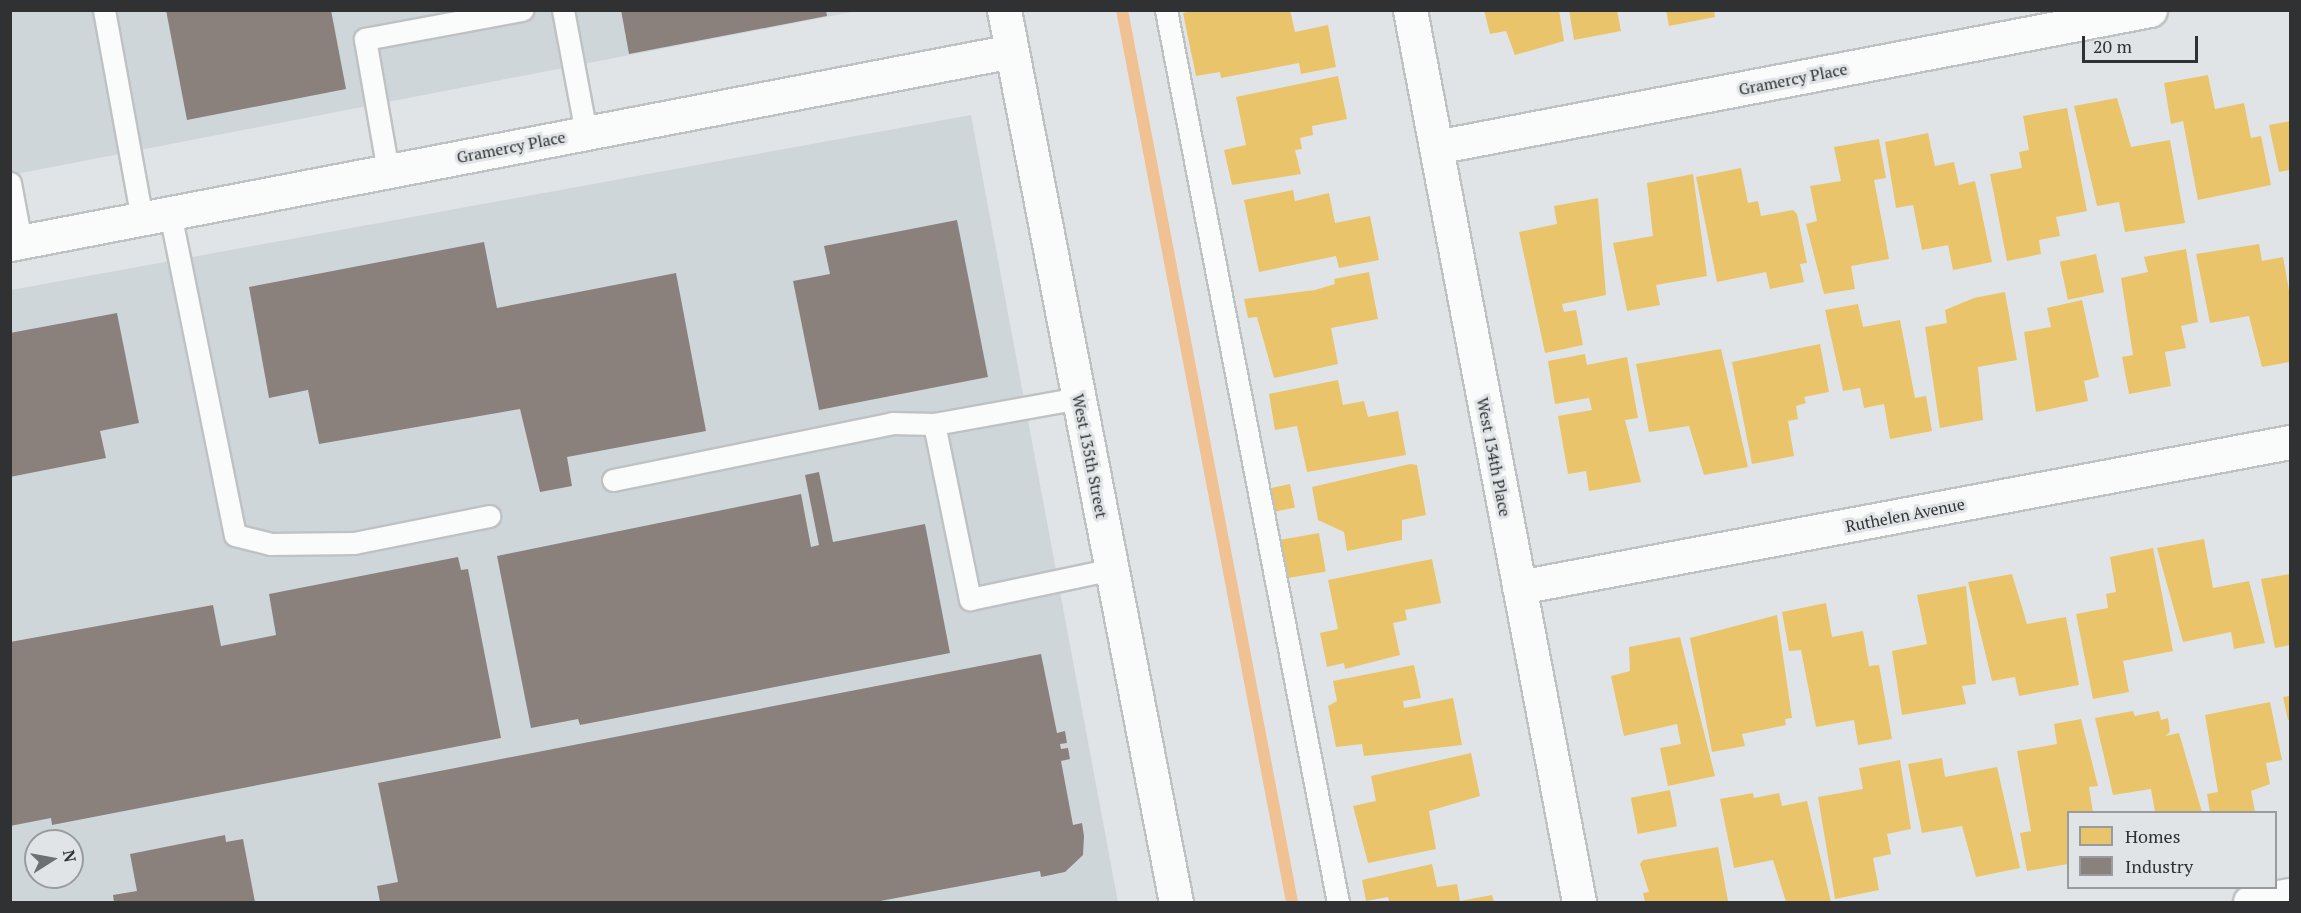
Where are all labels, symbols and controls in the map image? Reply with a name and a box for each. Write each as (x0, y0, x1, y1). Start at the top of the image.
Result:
scale bar (2085, 24, 2200, 62)
text: 20 m (2093, 34, 2132, 58)
street label: Gramercy Place (1737, 59, 1849, 99)
street label: Gramercy Place (455, 127, 567, 167)
street label: West 135th Street (1069, 392, 1111, 520)
street label: West 134th Place (1473, 396, 1515, 518)
street label: Ruthelen Avenue (1844, 494, 1966, 536)
legend (2067, 811, 2277, 889)
text: Homes (2125, 824, 2180, 848)
north arrow (24, 829, 84, 889)
text: N (58, 848, 82, 864)
text: Industry (2125, 854, 2193, 878)

